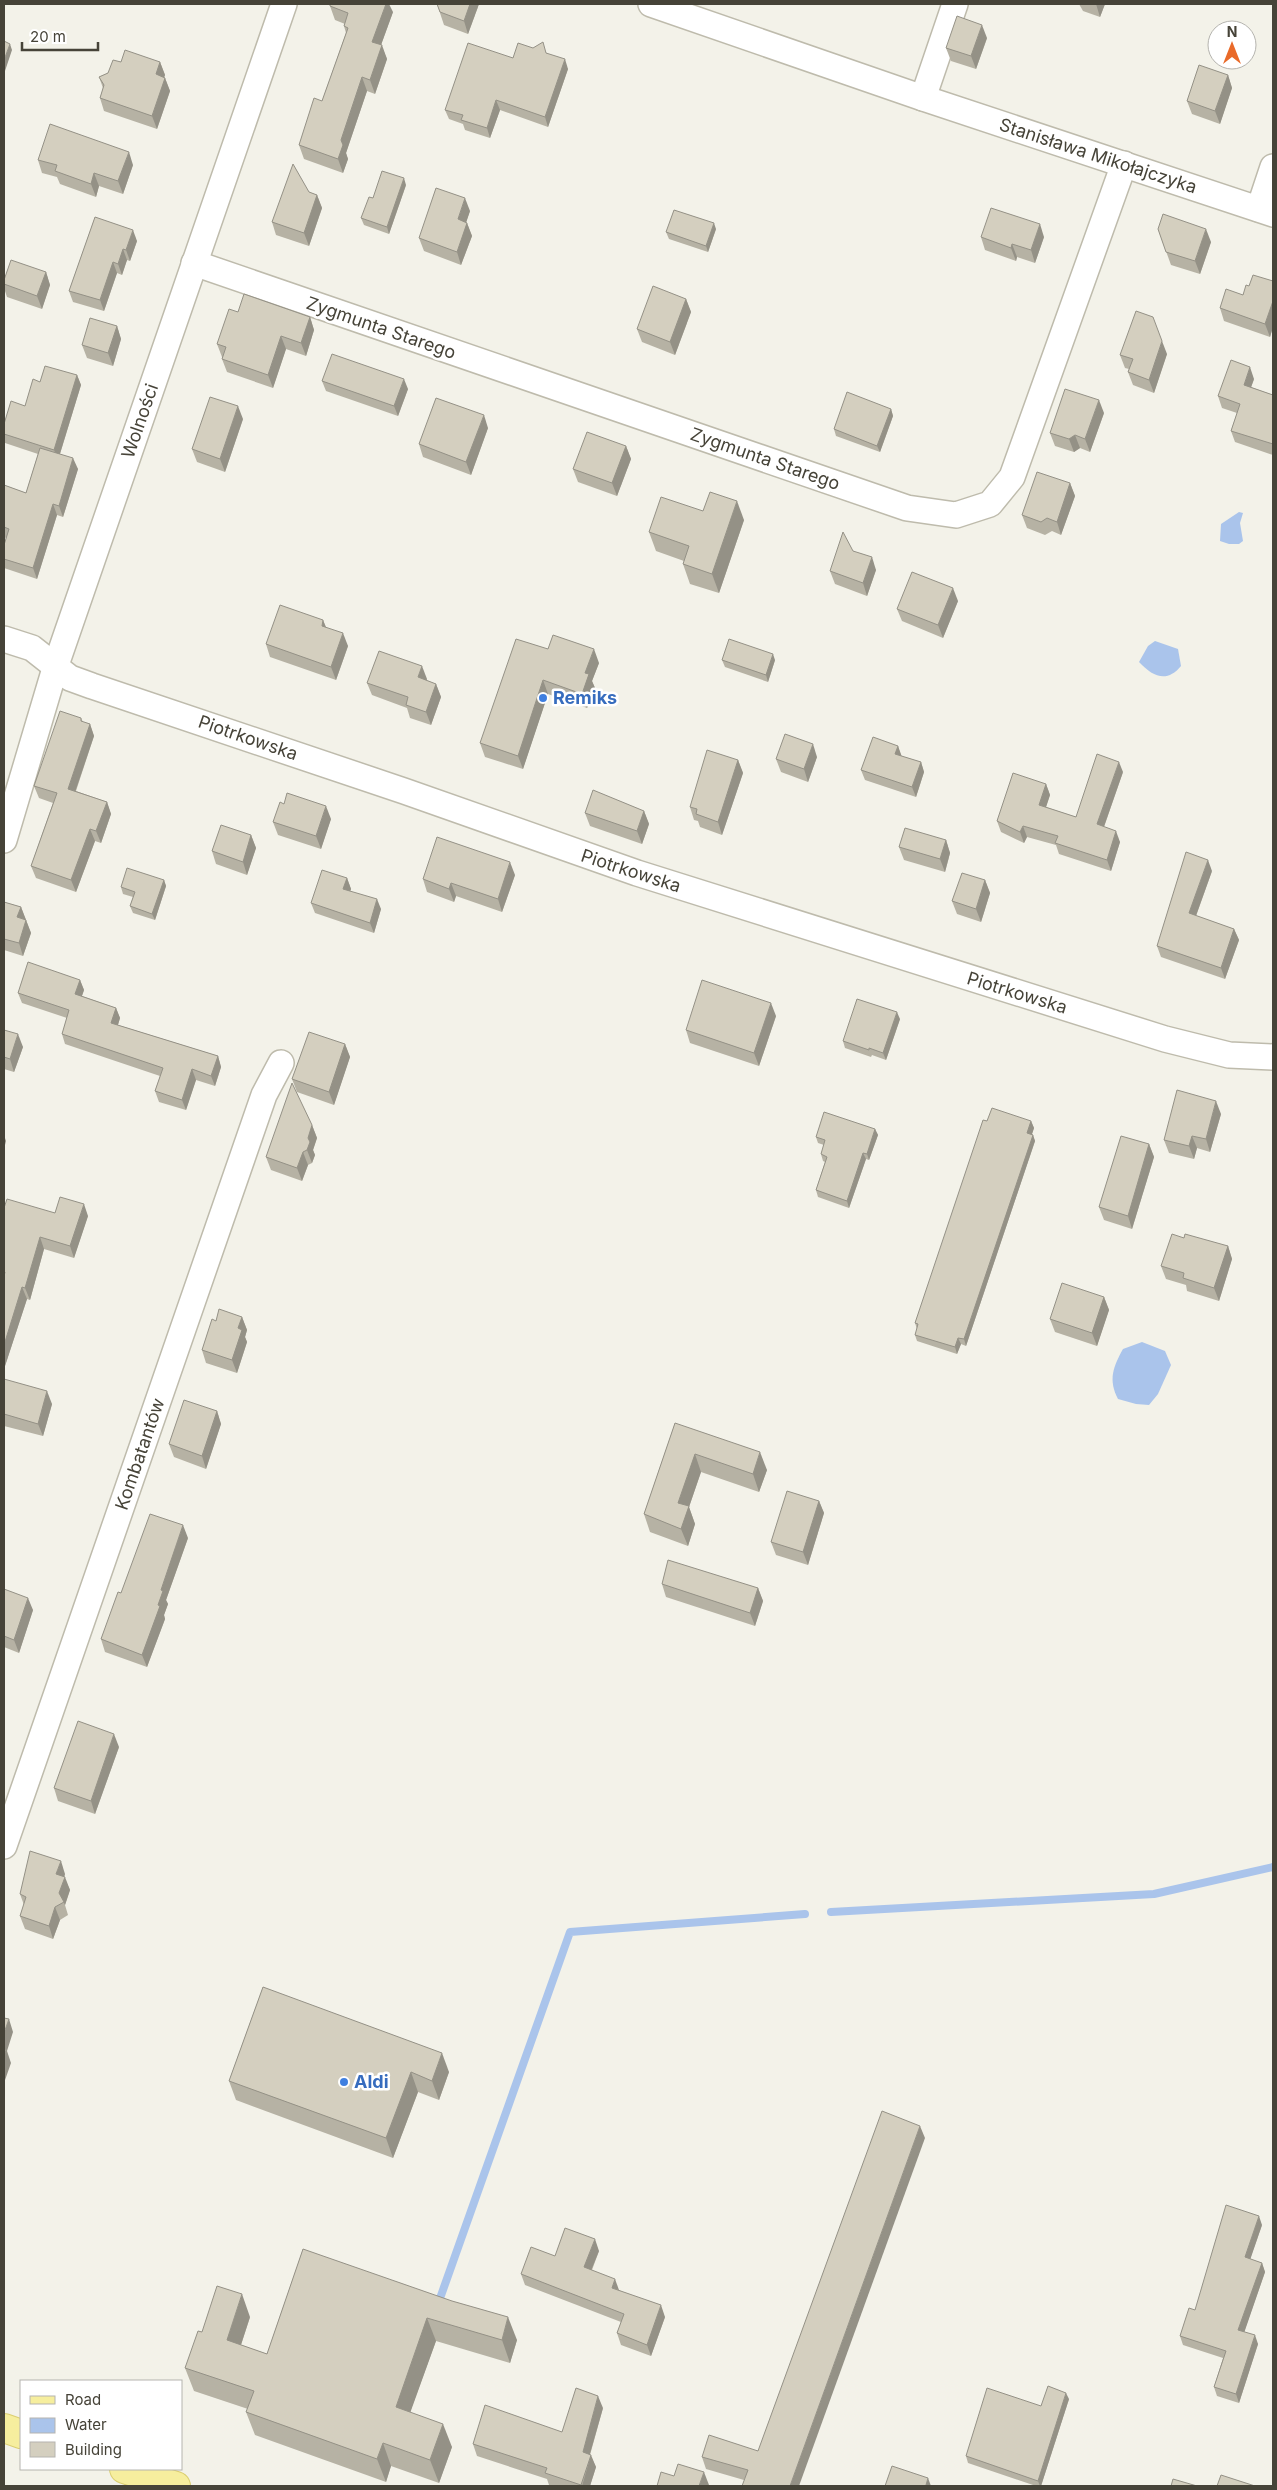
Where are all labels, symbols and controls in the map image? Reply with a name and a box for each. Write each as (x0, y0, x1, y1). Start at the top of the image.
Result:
scale bar (22, 20, 99, 52)
north arrow (1207, 20, 1257, 70)
text: N (1227, 23, 1237, 40)
text: 20 m (30, 27, 66, 46)
street label: Stanisława Mikołajczyka (997, 114, 1200, 197)
street label: Zygmunta Starego (304, 292, 459, 363)
street label: Wolności (117, 381, 162, 461)
street label: Zygmunta Starego (688, 423, 843, 494)
place label: Remiks (553, 687, 617, 708)
marker: Remiks (537, 692, 549, 704)
street label: Piotrkowska (196, 711, 301, 764)
street label: Piotrkowska (579, 845, 684, 897)
street label: Piotrkowska (964, 967, 1070, 1018)
street label: Kombatantów (111, 1395, 169, 1513)
place label: Aldi (354, 2071, 389, 2092)
marker: Aldi (338, 2076, 350, 2088)
legend (20, 2380, 182, 2470)
text: Road (65, 2390, 101, 2409)
text: Water (65, 2415, 107, 2434)
text: Building (65, 2440, 122, 2459)

